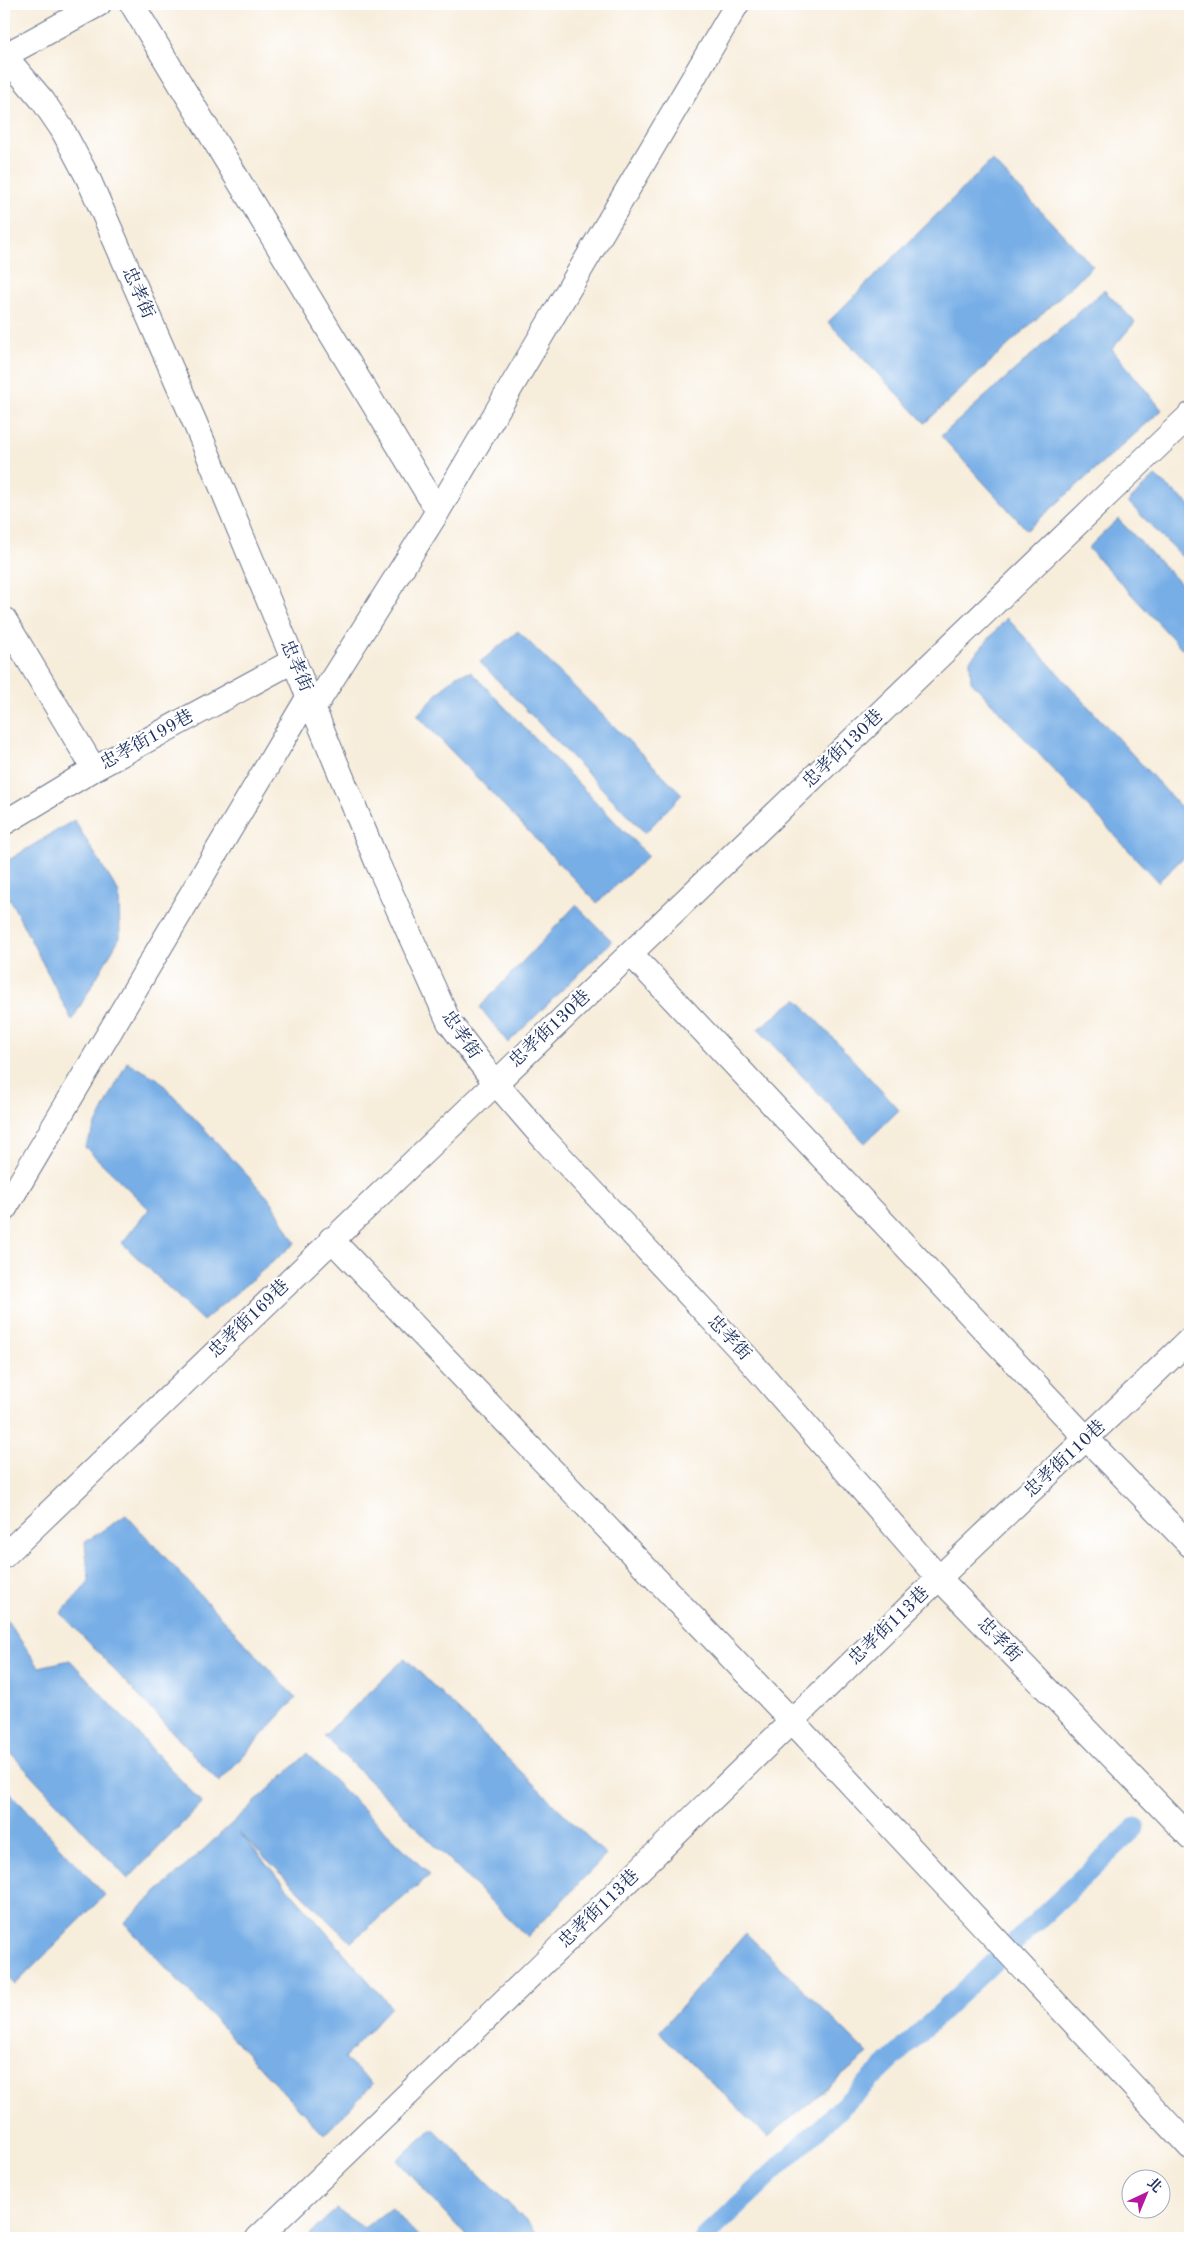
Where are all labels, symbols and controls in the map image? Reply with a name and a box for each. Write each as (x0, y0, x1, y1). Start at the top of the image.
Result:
street label: 忠孝街 (119, 264, 159, 321)
street label: 忠孝街 (277, 637, 317, 694)
street label: 忠孝街199巷 (96, 705, 197, 773)
street label: 忠孝街130巷 (798, 705, 886, 791)
street label: 忠孝街130巷 (505, 986, 594, 1071)
street label: 忠孝街 (438, 1007, 485, 1062)
street label: 忠孝街169巷 (204, 1275, 292, 1361)
street label: 忠孝街 (704, 1311, 755, 1364)
street label: 忠孝街110巷 (1020, 1416, 1109, 1501)
street label: 忠孝街113巷 (844, 1582, 932, 1668)
street label: 忠孝街 (974, 1613, 1026, 1666)
street label: 忠孝街113巷 (554, 1865, 642, 1951)
north arrow (1122, 2170, 1172, 2220)
text: 北 (1144, 2175, 1165, 2195)

